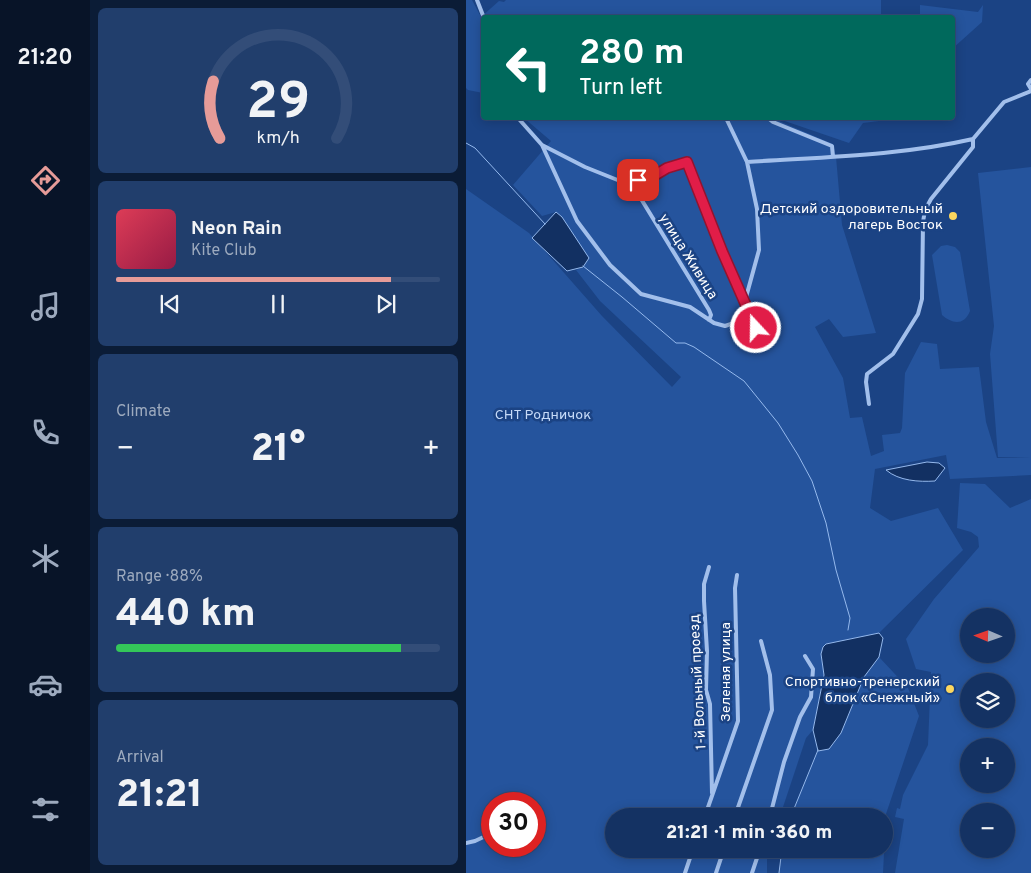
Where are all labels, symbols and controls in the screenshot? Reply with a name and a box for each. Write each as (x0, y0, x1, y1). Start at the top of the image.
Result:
text: 280 m (579, 32, 684, 76)
icon: left (496, 35, 561, 100)
text: 21:20 (17, 45, 73, 72)
text: 29 (246, 71, 310, 137)
text: Turn left (579, 75, 662, 102)
text: km/h (256, 127, 300, 150)
pin (617, 159, 659, 201)
icon: directions (28, 163, 63, 198)
icon: arrive (624, 166, 652, 194)
place label: Детский оздоровительный лагерь Восток (760, 201, 943, 234)
marker: Детский оздоровительный лагерь Восток (947, 210, 959, 222)
street label: улица Живица (655, 211, 721, 303)
text: Neon Rain (191, 217, 282, 241)
text: Kite Club (191, 241, 256, 261)
icon: music (28, 289, 63, 324)
icon: previous (156, 290, 184, 318)
icon: pause (264, 290, 292, 318)
icon: next (372, 290, 400, 318)
position arrow (729, 301, 781, 353)
text: Climate (116, 402, 171, 422)
park label: СНТ Родничок (495, 407, 591, 424)
icon: phone (28, 415, 63, 450)
text: 21° (251, 426, 305, 475)
text: − (116, 432, 134, 468)
text: + (422, 432, 440, 468)
icon: climate (28, 541, 63, 576)
text: Range · 88% (116, 567, 203, 587)
text: 440 km (116, 591, 256, 640)
north arrow (960, 608, 1015, 662)
map controls (960, 608, 1015, 858)
street label: 1-й Вольный проезд (686, 614, 711, 750)
street label: Зеленая улица (718, 622, 735, 722)
icon: car (28, 667, 63, 702)
button: layers (960, 673, 1015, 728)
place label: Спортивно-тренерский блок «Снежный» (785, 674, 940, 707)
marker: Спортивно-тренерский блок «Снежный» (944, 683, 956, 695)
button: + (960, 738, 1015, 793)
text: Arrival (116, 748, 164, 768)
text: 21:21 (116, 772, 203, 821)
icon: filters (28, 792, 63, 827)
speed limit sign: 30 (481, 792, 546, 857)
button: − (960, 803, 1015, 858)
text: 21:21 · 1 min · 360 m (666, 821, 832, 845)

